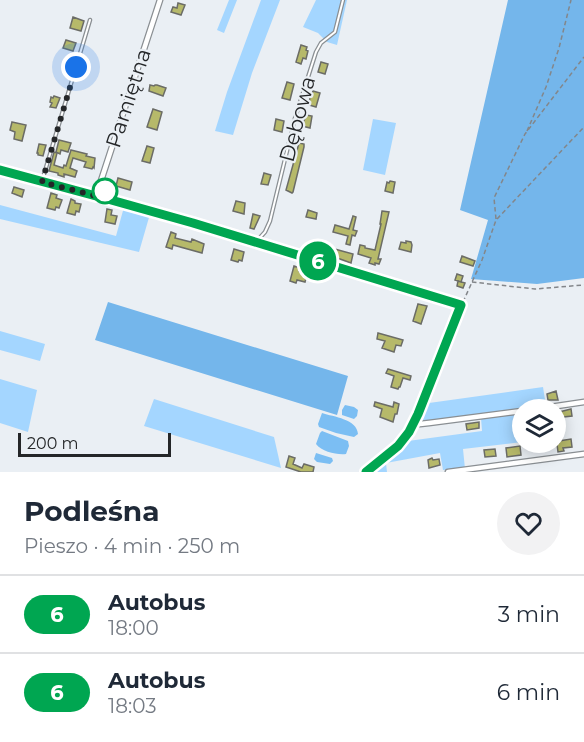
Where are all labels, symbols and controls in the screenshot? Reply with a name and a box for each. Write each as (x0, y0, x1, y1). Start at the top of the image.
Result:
street label: Pamiętna (100, 45, 156, 151)
your location (61, 52, 91, 82)
street label: Dębowa (274, 73, 320, 165)
unlabelled marker (92, 178, 118, 204)
line badge: 6 (298, 242, 338, 280)
text: 6 (311, 249, 325, 274)
map controls (512, 399, 566, 453)
button: layers (512, 399, 566, 453)
scale bar (18, 430, 171, 458)
text: 200 m (27, 434, 78, 453)
button: heart (497, 492, 560, 555)
text: Podleśna (24, 494, 160, 528)
text: Pieszo · 4 min · 250 m (24, 534, 240, 558)
text: Autobus (108, 589, 205, 616)
text: 3 min (498, 601, 560, 628)
text: 6 (50, 602, 64, 627)
text: 18:00 (108, 616, 159, 640)
text: Autobus (108, 667, 205, 694)
text: 6 min (497, 679, 560, 706)
text: 6 (50, 680, 64, 705)
text: 18:03 (108, 694, 157, 718)

